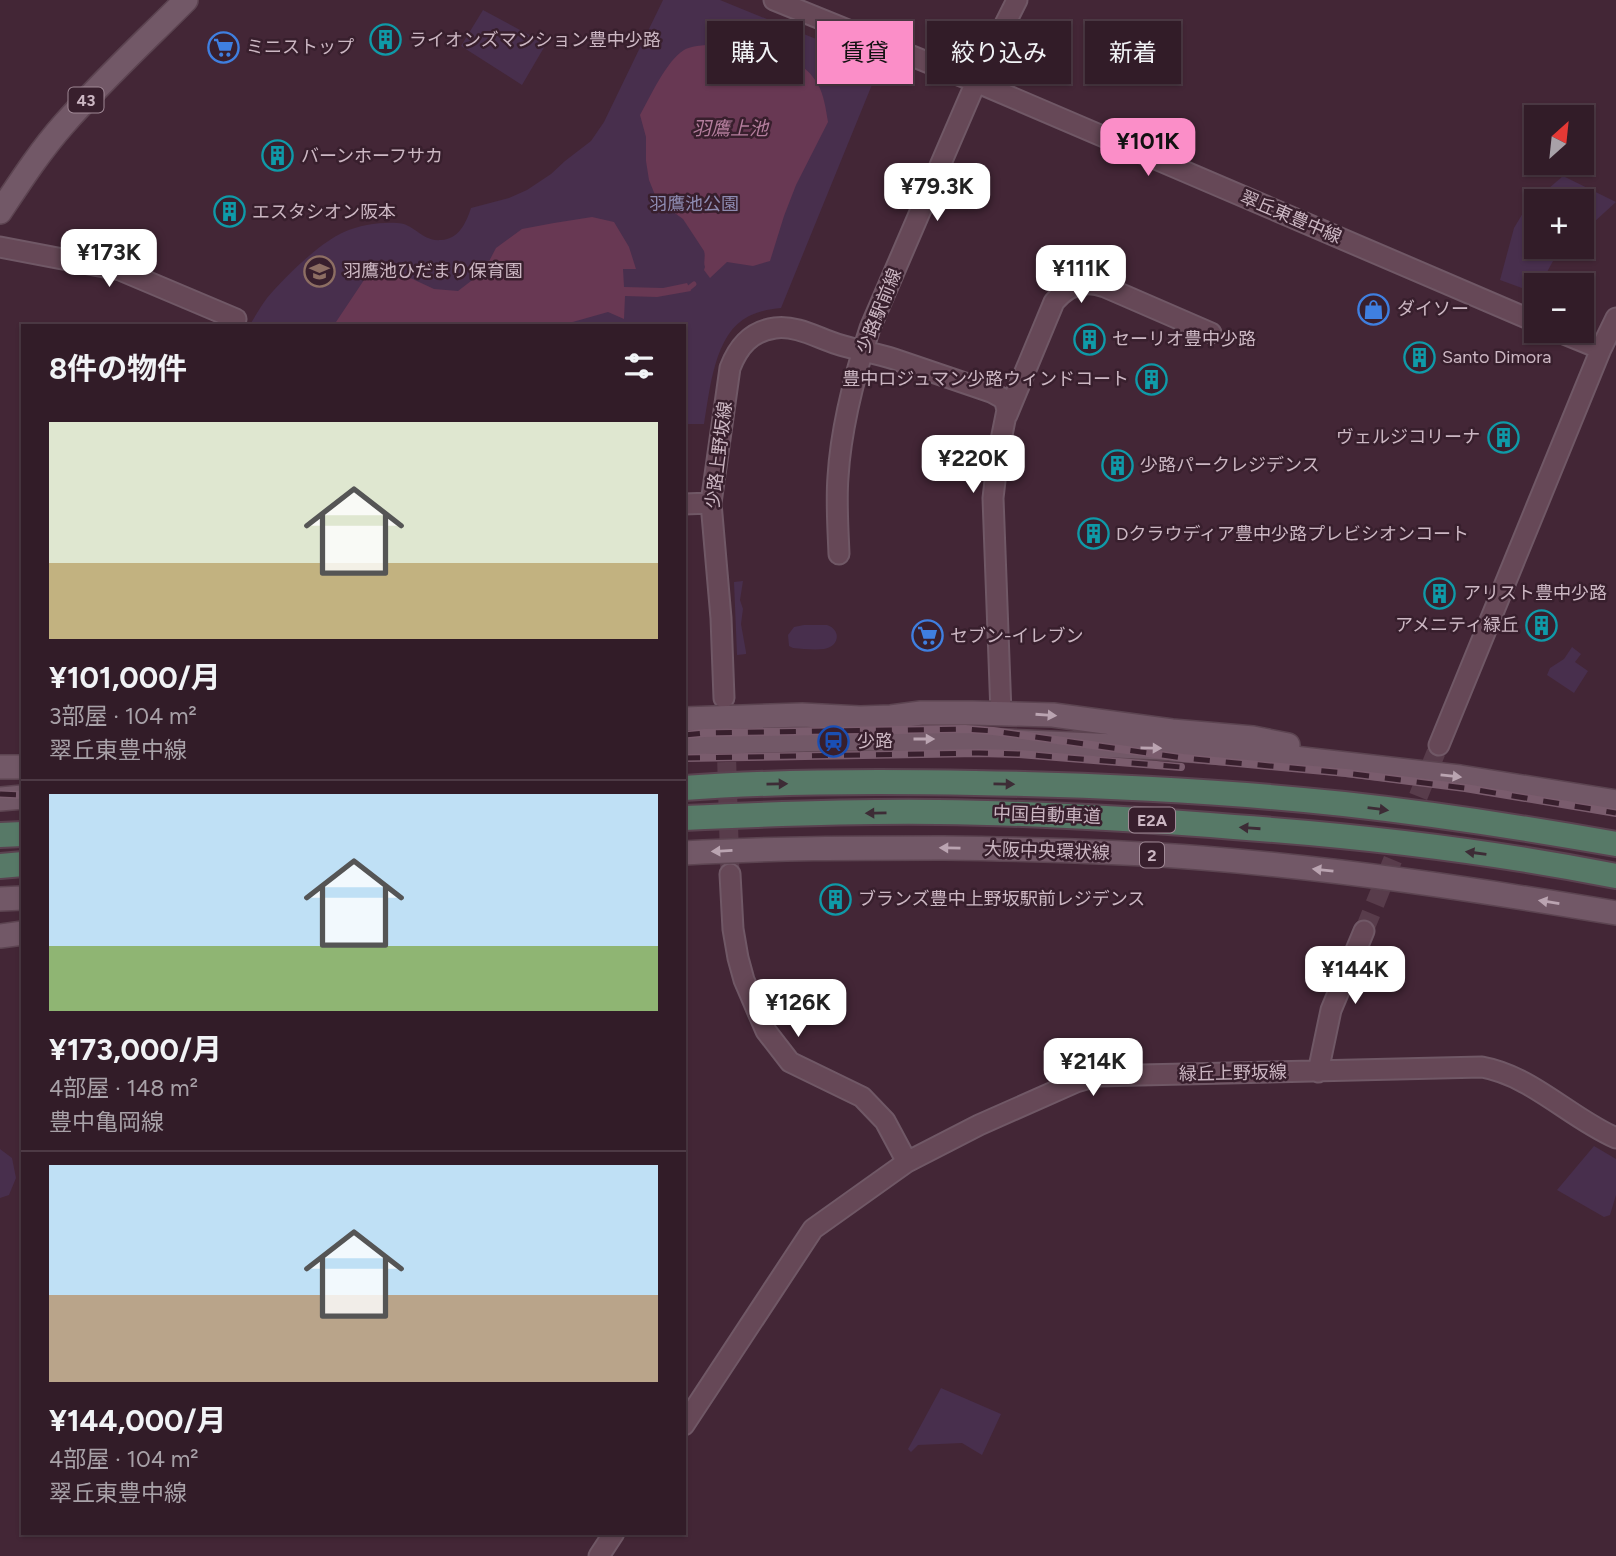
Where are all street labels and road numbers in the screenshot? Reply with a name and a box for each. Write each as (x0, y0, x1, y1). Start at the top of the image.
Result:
road number: 43 (68, 88, 104, 113)
street label: 翠丘東豊中線 (1237, 186, 1345, 248)
street label: 少路駅前線 (852, 265, 906, 357)
street label: 少路上野坂線 (702, 400, 736, 510)
street label: 中国自動車道 (993, 802, 1101, 828)
road number: E2A (1129, 807, 1175, 832)
street label: 大阪中央環状線 (984, 838, 1110, 864)
road number: 2 (1140, 842, 1164, 868)
street label: 緑丘上野坂線 (1179, 1061, 1287, 1085)

